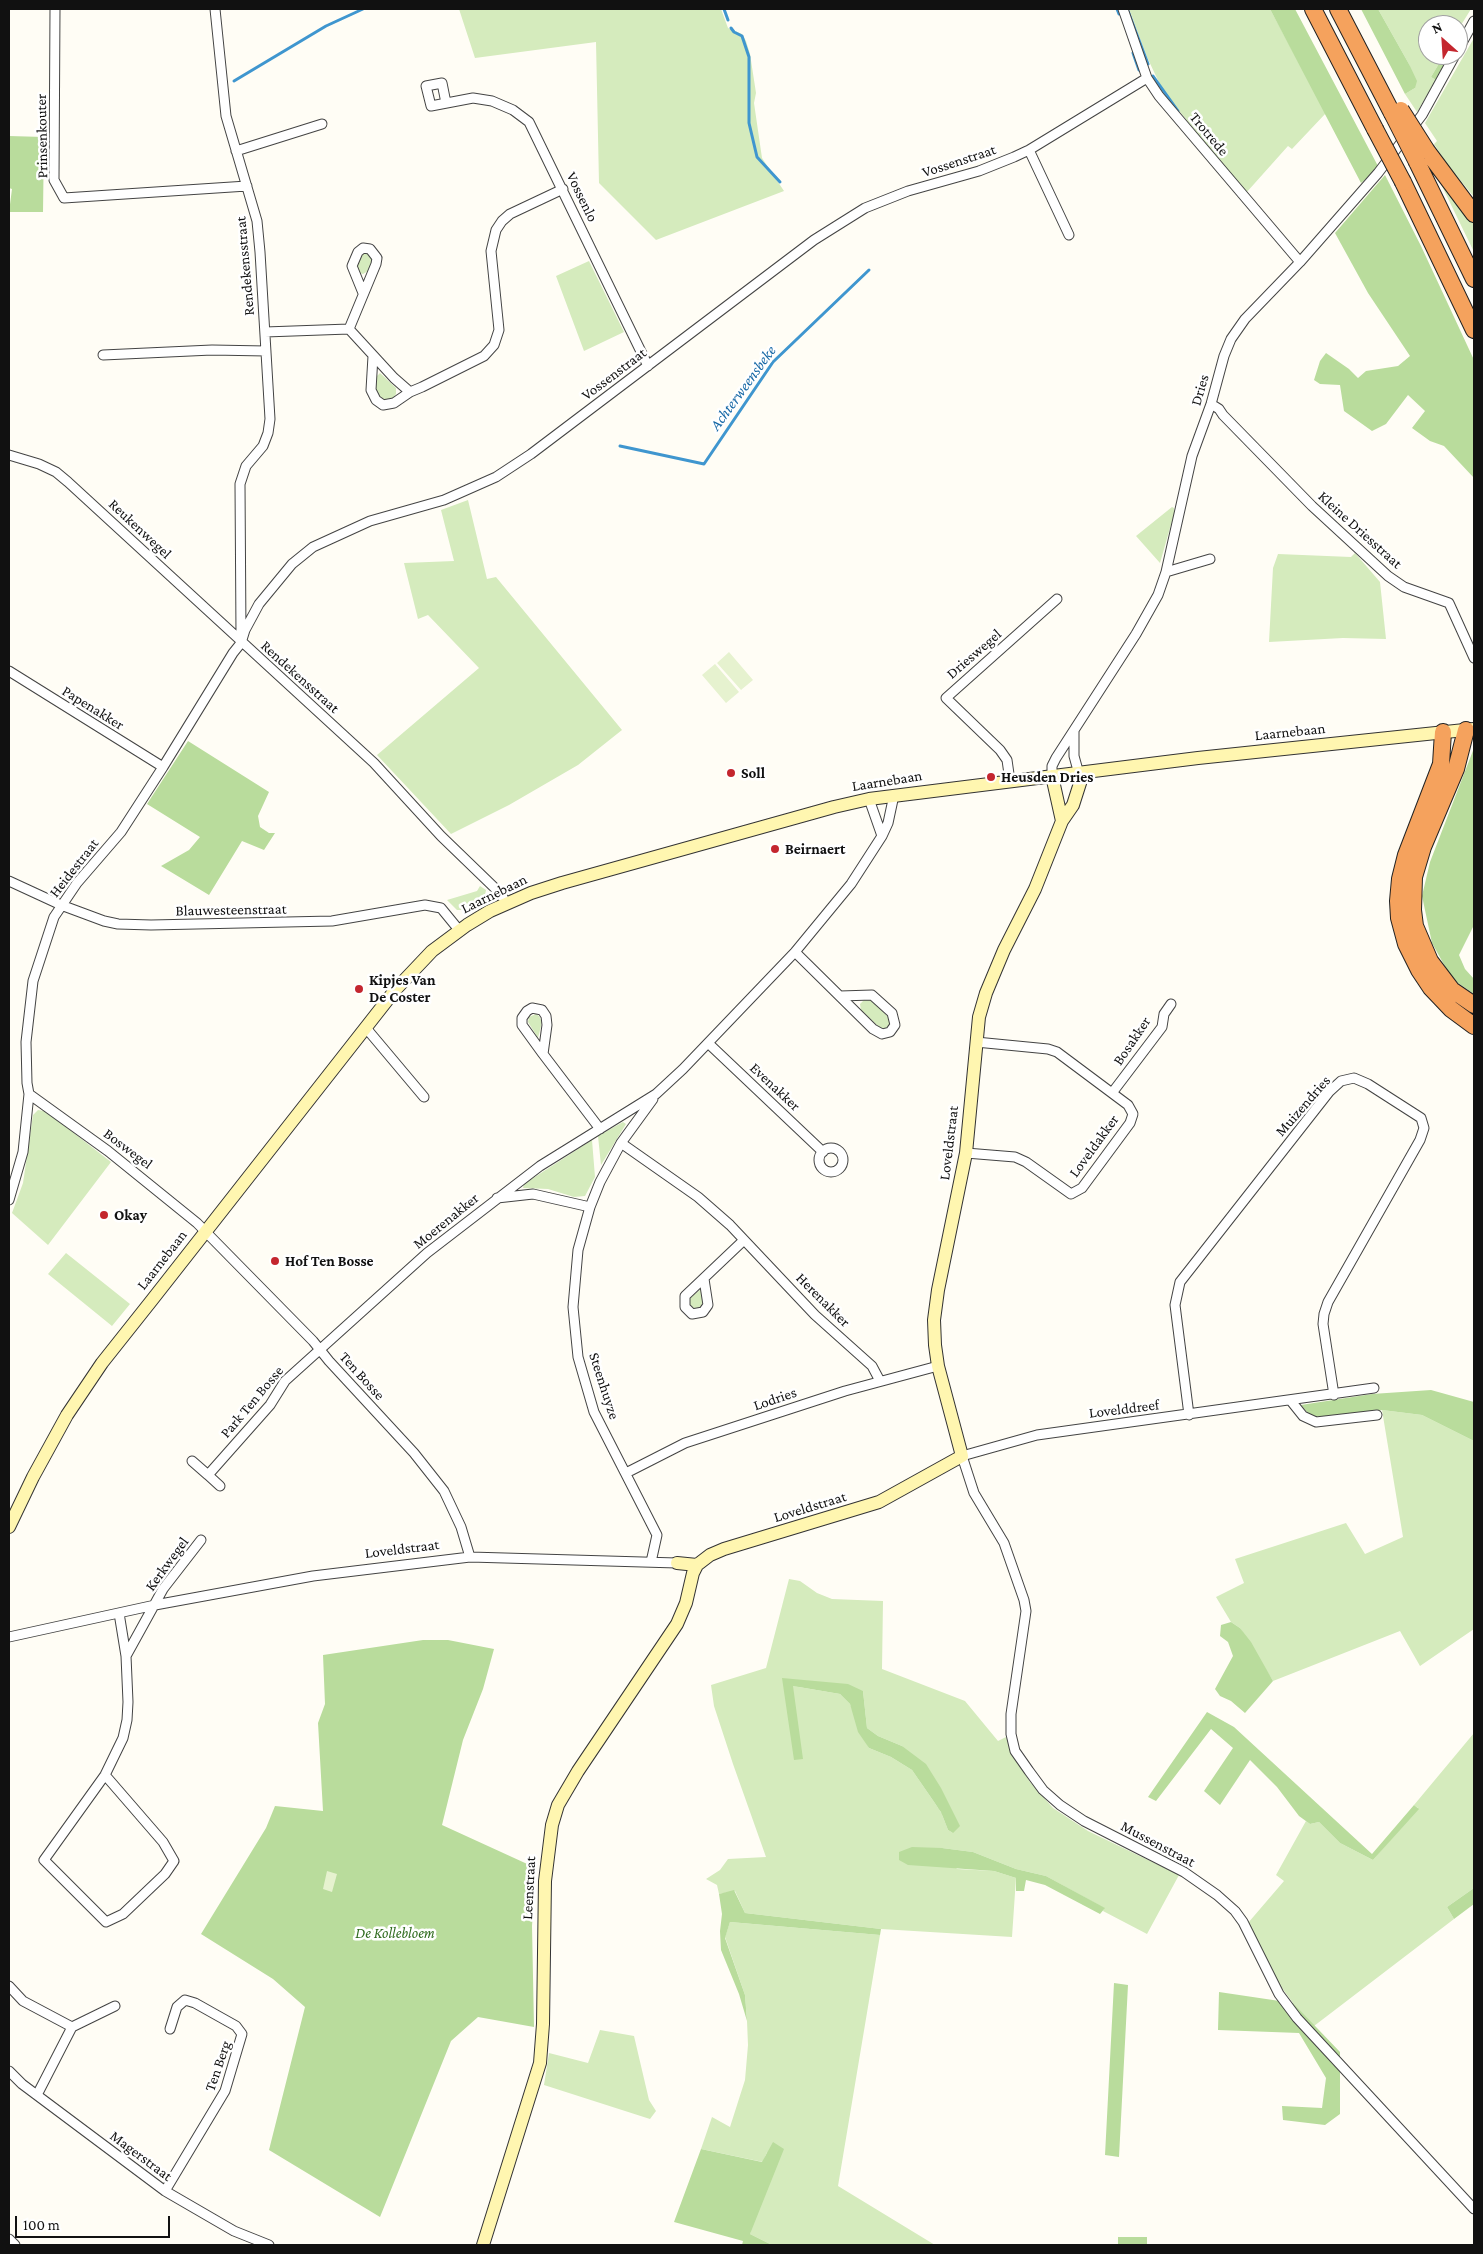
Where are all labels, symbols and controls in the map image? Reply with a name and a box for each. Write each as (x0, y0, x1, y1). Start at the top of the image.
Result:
north arrow (1418, 15, 1468, 65)
text: N (1429, 18, 1445, 37)
street label: Prinsenkouter (32, 94, 52, 178)
street label: Trotrede (1186, 108, 1232, 160)
street label: Vossenstraat (920, 141, 998, 181)
street label: Vossenlo (562, 169, 602, 225)
street label: Rendekensstraat (232, 216, 258, 316)
water label: Achterweensbeke (706, 342, 780, 434)
street label: Vossenstraat (578, 344, 650, 404)
street label: Dries (1187, 372, 1213, 408)
street label: Kleine Driesstraat (1314, 488, 1406, 572)
street label: Reukenwegel (105, 495, 175, 563)
street label: Drieswegel (943, 625, 1005, 683)
street label: Rendekensstraat (257, 637, 343, 717)
street label: Papenakker (59, 682, 127, 734)
street label: Laarnebaan (1254, 719, 1326, 745)
place label: Soll (741, 764, 765, 782)
marker: Soll (725, 767, 737, 779)
street label: Laarnebaan (851, 767, 923, 795)
place label: Heusden Dries (1001, 768, 1093, 786)
marker: Heusden Dries (985, 771, 997, 783)
street label: Heidestraat (45, 835, 103, 901)
place label: Beirnaert (785, 840, 845, 858)
marker: Beirnaert (769, 843, 781, 855)
street label: Laarnebaan (458, 870, 530, 918)
street label: Blauwesteenstraat (175, 900, 287, 920)
place label: Kipjes Van De Coster (369, 971, 436, 1006)
marker: Kipjes Van De Coster (353, 983, 365, 995)
street label: Bosakker (1109, 1013, 1155, 1069)
street label: Evenakker (746, 1059, 804, 1115)
street label: Muizendries (1272, 1072, 1334, 1140)
street label: Loveldstraat (936, 1105, 962, 1181)
street label: Loveldakker (1065, 1111, 1123, 1181)
street label: Boswegel (100, 1125, 156, 1173)
street label: Moerenakker (410, 1189, 482, 1253)
place label: Okay (114, 1206, 147, 1224)
marker: Okay (98, 1209, 110, 1221)
street label: Laarnebaan (133, 1227, 191, 1293)
place label: Hof Ten Bosse (285, 1252, 373, 1270)
marker: Hof Ten Bosse (269, 1255, 281, 1267)
street label: Herenakker (792, 1269, 854, 1331)
street label: Ten Bosse (336, 1348, 388, 1404)
street label: Steenhuyze (585, 1350, 623, 1422)
street label: Park Ten Bosse (217, 1362, 287, 1442)
street label: Lodries (751, 1383, 799, 1415)
street label: Lovelddreef (1088, 1396, 1160, 1422)
street label: Loveldstraat (772, 1487, 848, 1527)
street label: Kerkwegel (141, 1533, 193, 1595)
street label: Loveldstraat (364, 1536, 440, 1562)
street label: Mussenstraat (1118, 1817, 1198, 1871)
street label: Leenstraat (518, 1856, 540, 1920)
park label: De Kollebloem (355, 1924, 435, 1942)
street label: Ten Berg (201, 2038, 235, 2094)
street label: Magerstraat (106, 2127, 176, 2185)
scale bar (18, 2206, 172, 2238)
text: 100 m (23, 2217, 60, 2233)

